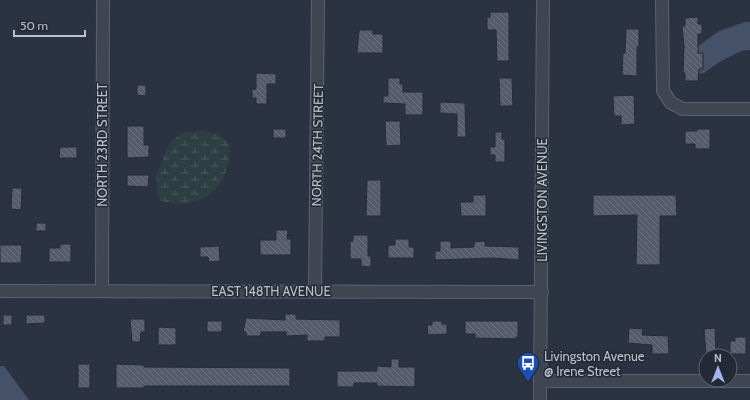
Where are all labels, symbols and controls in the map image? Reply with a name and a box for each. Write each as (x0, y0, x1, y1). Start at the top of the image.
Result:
scale bar (14, 12, 85, 38)
text: 50 m (20, 18, 48, 33)
street label: NORTH 23RD STREET (94, 83, 110, 207)
street label: NORTH 24TH STREET (308, 83, 326, 206)
street label: LIVINGSTON AVENUE (534, 138, 550, 262)
street label: EAST 148TH AVENUE (211, 283, 331, 299)
place label: Livingston Avenue @ Irene Street (544, 348, 645, 379)
north arrow (698, 348, 738, 388)
bus stop icon: Livingston Avenue @ Irene Street (515, 350, 541, 383)
text: N (714, 351, 722, 365)

